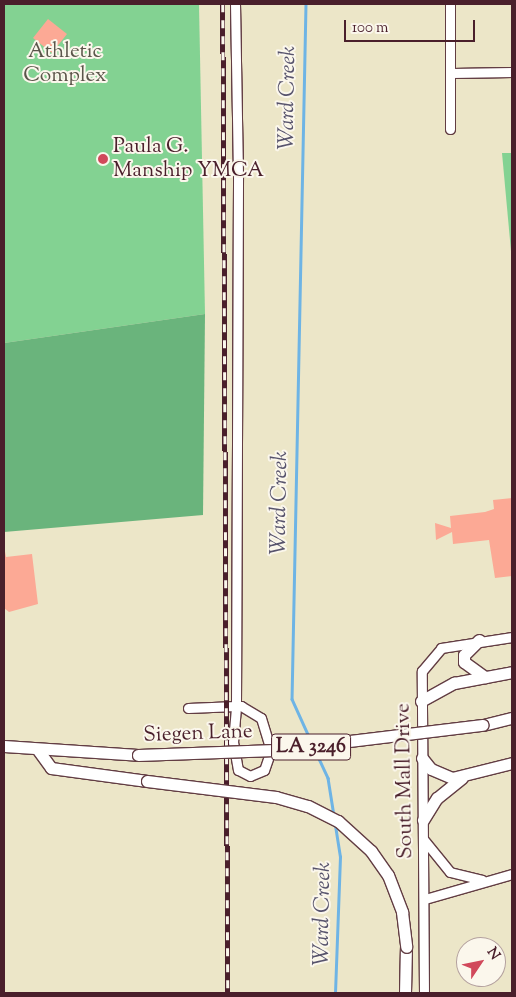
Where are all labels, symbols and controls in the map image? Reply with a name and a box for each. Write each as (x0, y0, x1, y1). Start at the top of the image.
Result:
scale bar (346, 10, 477, 42)
text: 100 m (352, 18, 388, 39)
park label: Athletic Complex (23, 39, 107, 89)
water label: Ward Creek (275, 46, 303, 150)
place label: Paula G. Manship YMCA (113, 134, 264, 184)
marker: Paula G. Manship YMCA (97, 153, 109, 165)
water label: Ward Creek (267, 451, 295, 555)
street label: South Mall Drive (391, 703, 419, 859)
street label: Siegen Lane (143, 720, 253, 748)
road number: LA 3246 (271, 730, 351, 764)
water label: Ward Creek (310, 862, 338, 966)
north arrow (456, 937, 506, 987)
text: N (481, 944, 504, 964)

